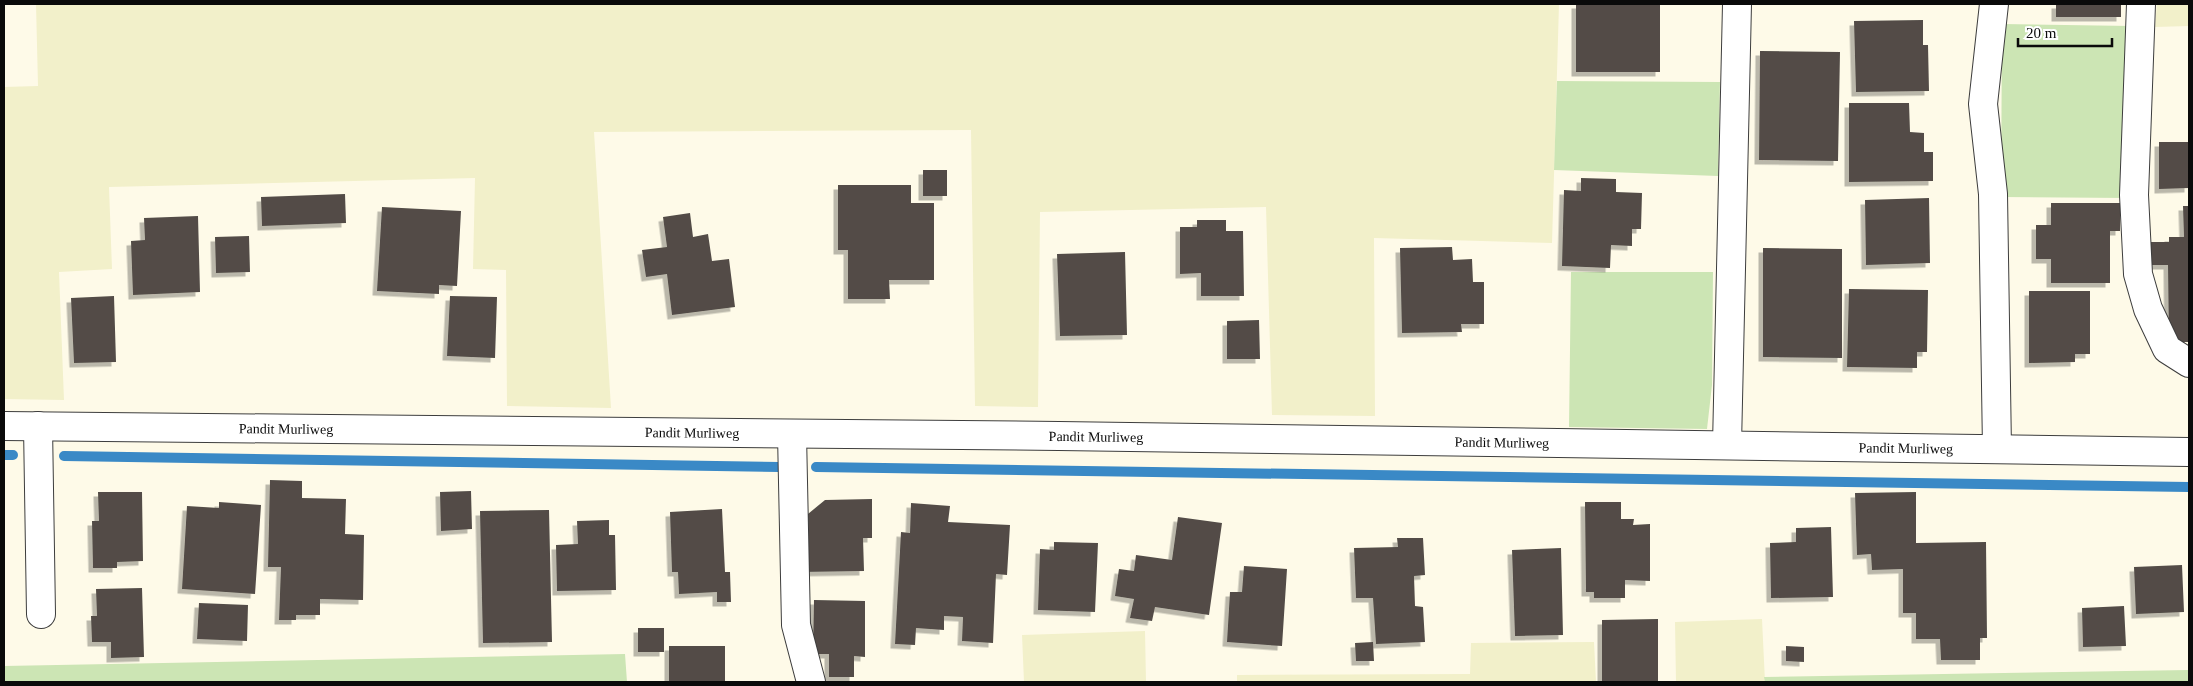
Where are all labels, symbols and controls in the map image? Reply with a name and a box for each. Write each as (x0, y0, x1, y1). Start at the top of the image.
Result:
scale bar (2018, 15, 2112, 47)
text: 20 m (2026, 25, 2057, 41)
street label: Pandit Murliweg (239, 421, 333, 437)
street label: Pandit Murliweg (645, 425, 739, 441)
street label: Pandit Murliweg (1049, 429, 1143, 445)
street label: Pandit Murliweg (1455, 435, 1549, 451)
street label: Pandit Murliweg (1858, 440, 1953, 457)

